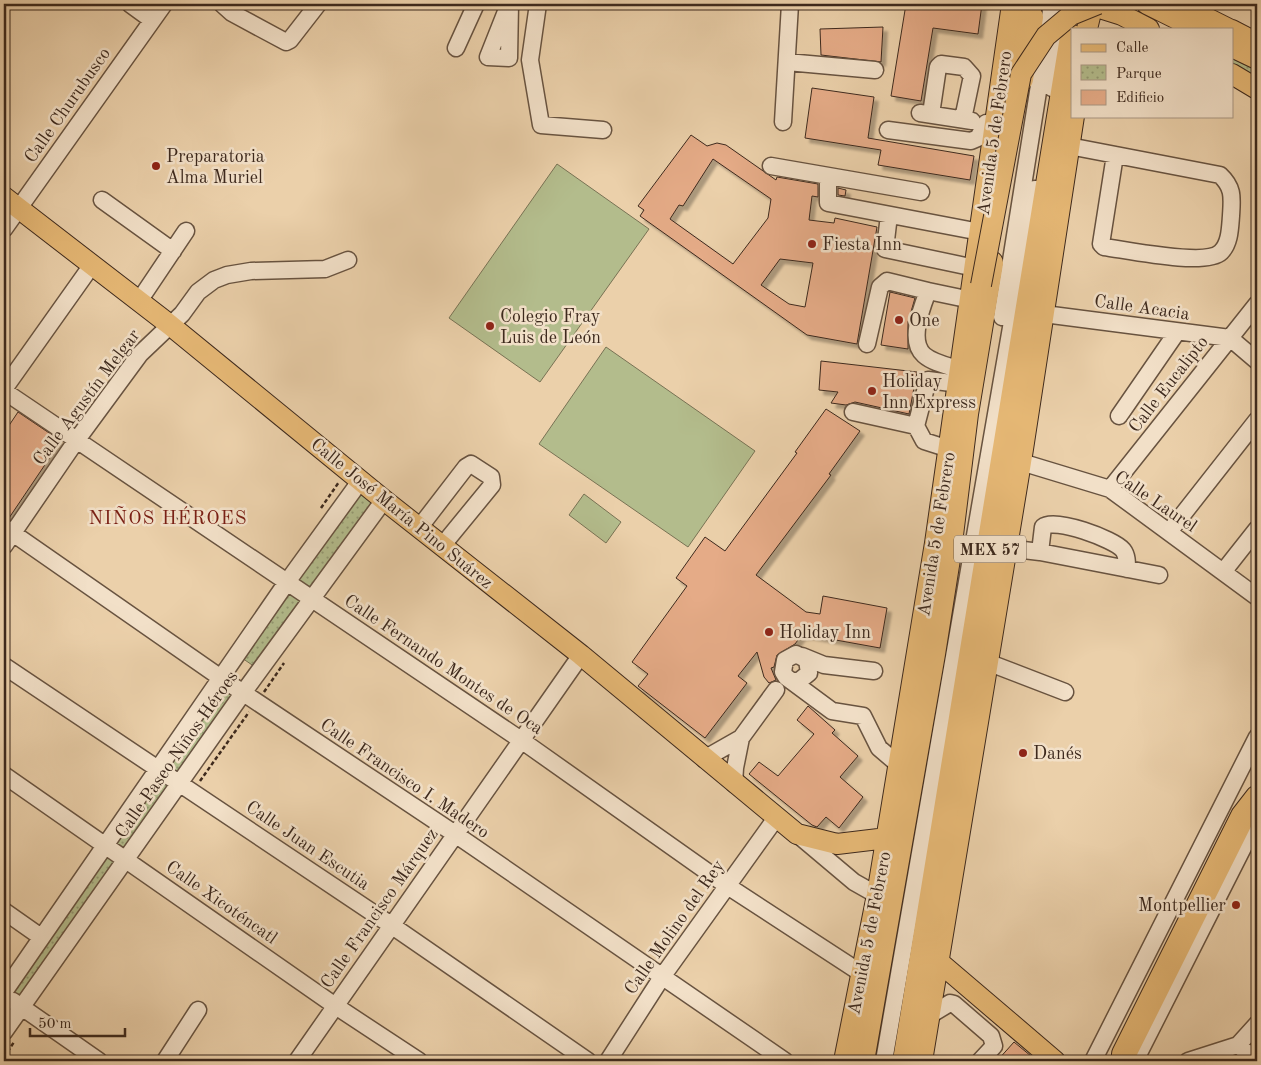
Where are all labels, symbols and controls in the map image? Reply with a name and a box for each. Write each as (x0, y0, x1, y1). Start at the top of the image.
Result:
legend (1071, 28, 1234, 118)
text: Calle (1116, 41, 1149, 56)
street label: Calle Churubusco (21, 45, 114, 166)
street label: Avenida 5 de Febrero (975, 50, 1015, 217)
text: Parque (1116, 67, 1162, 82)
text: Edificio (1116, 91, 1164, 106)
place label: Preparatoria Alma Muriel (166, 148, 265, 187)
marker: Preparatoria Alma Muriel (150, 160, 162, 172)
place label: Fiesta Inn (822, 236, 902, 254)
marker: Fiesta Inn (806, 238, 818, 250)
street label: Calle Acacia (1093, 292, 1191, 324)
place label: Colegio Fray Luis de León (500, 308, 601, 347)
place label: One (909, 312, 940, 330)
marker: One (893, 314, 905, 326)
marker: Colegio Fray Luis de León (484, 320, 496, 332)
street label: Calle Agustín Melgar (30, 326, 144, 469)
street label: Calle Eucalipto (1126, 333, 1212, 436)
place label: Holiday Inn Express (882, 373, 976, 412)
marker: Holiday Inn Express (866, 385, 878, 397)
street label: Calle José María Pino Suárez (307, 435, 496, 592)
street label: Avenida 5 de Febrero (915, 451, 959, 618)
street label: Calle Laurel (1111, 468, 1200, 536)
district label: NIÑOS HÉROES (88, 505, 248, 529)
road number: MEX 57 (954, 536, 1026, 562)
street label: Calle Fernando Montes de Oca (341, 592, 546, 738)
place label: Holiday Inn (779, 624, 871, 642)
marker: Holiday Inn (763, 626, 775, 638)
street label: Calle Paseo Niños Héroes (112, 668, 242, 841)
street label: Calle Francisco I. Madero (317, 716, 492, 842)
place label: Danés (1033, 745, 1082, 763)
marker: Danés (1017, 747, 1029, 759)
street label: Calle Juan Escutia (242, 798, 373, 894)
street label: Calle Francisco Márquez (318, 825, 442, 992)
street label: Avenida 5 de Febrero (845, 850, 895, 1016)
street label: Calle Molino del Rey (622, 857, 728, 998)
street label: Calle Xicoténcatl (162, 858, 280, 948)
place label: Montpellier (1138, 897, 1227, 915)
marker: Montpellier (1230, 899, 1242, 911)
scale bar (30, 1005, 125, 1037)
text: 50 m (38, 1017, 72, 1032)

